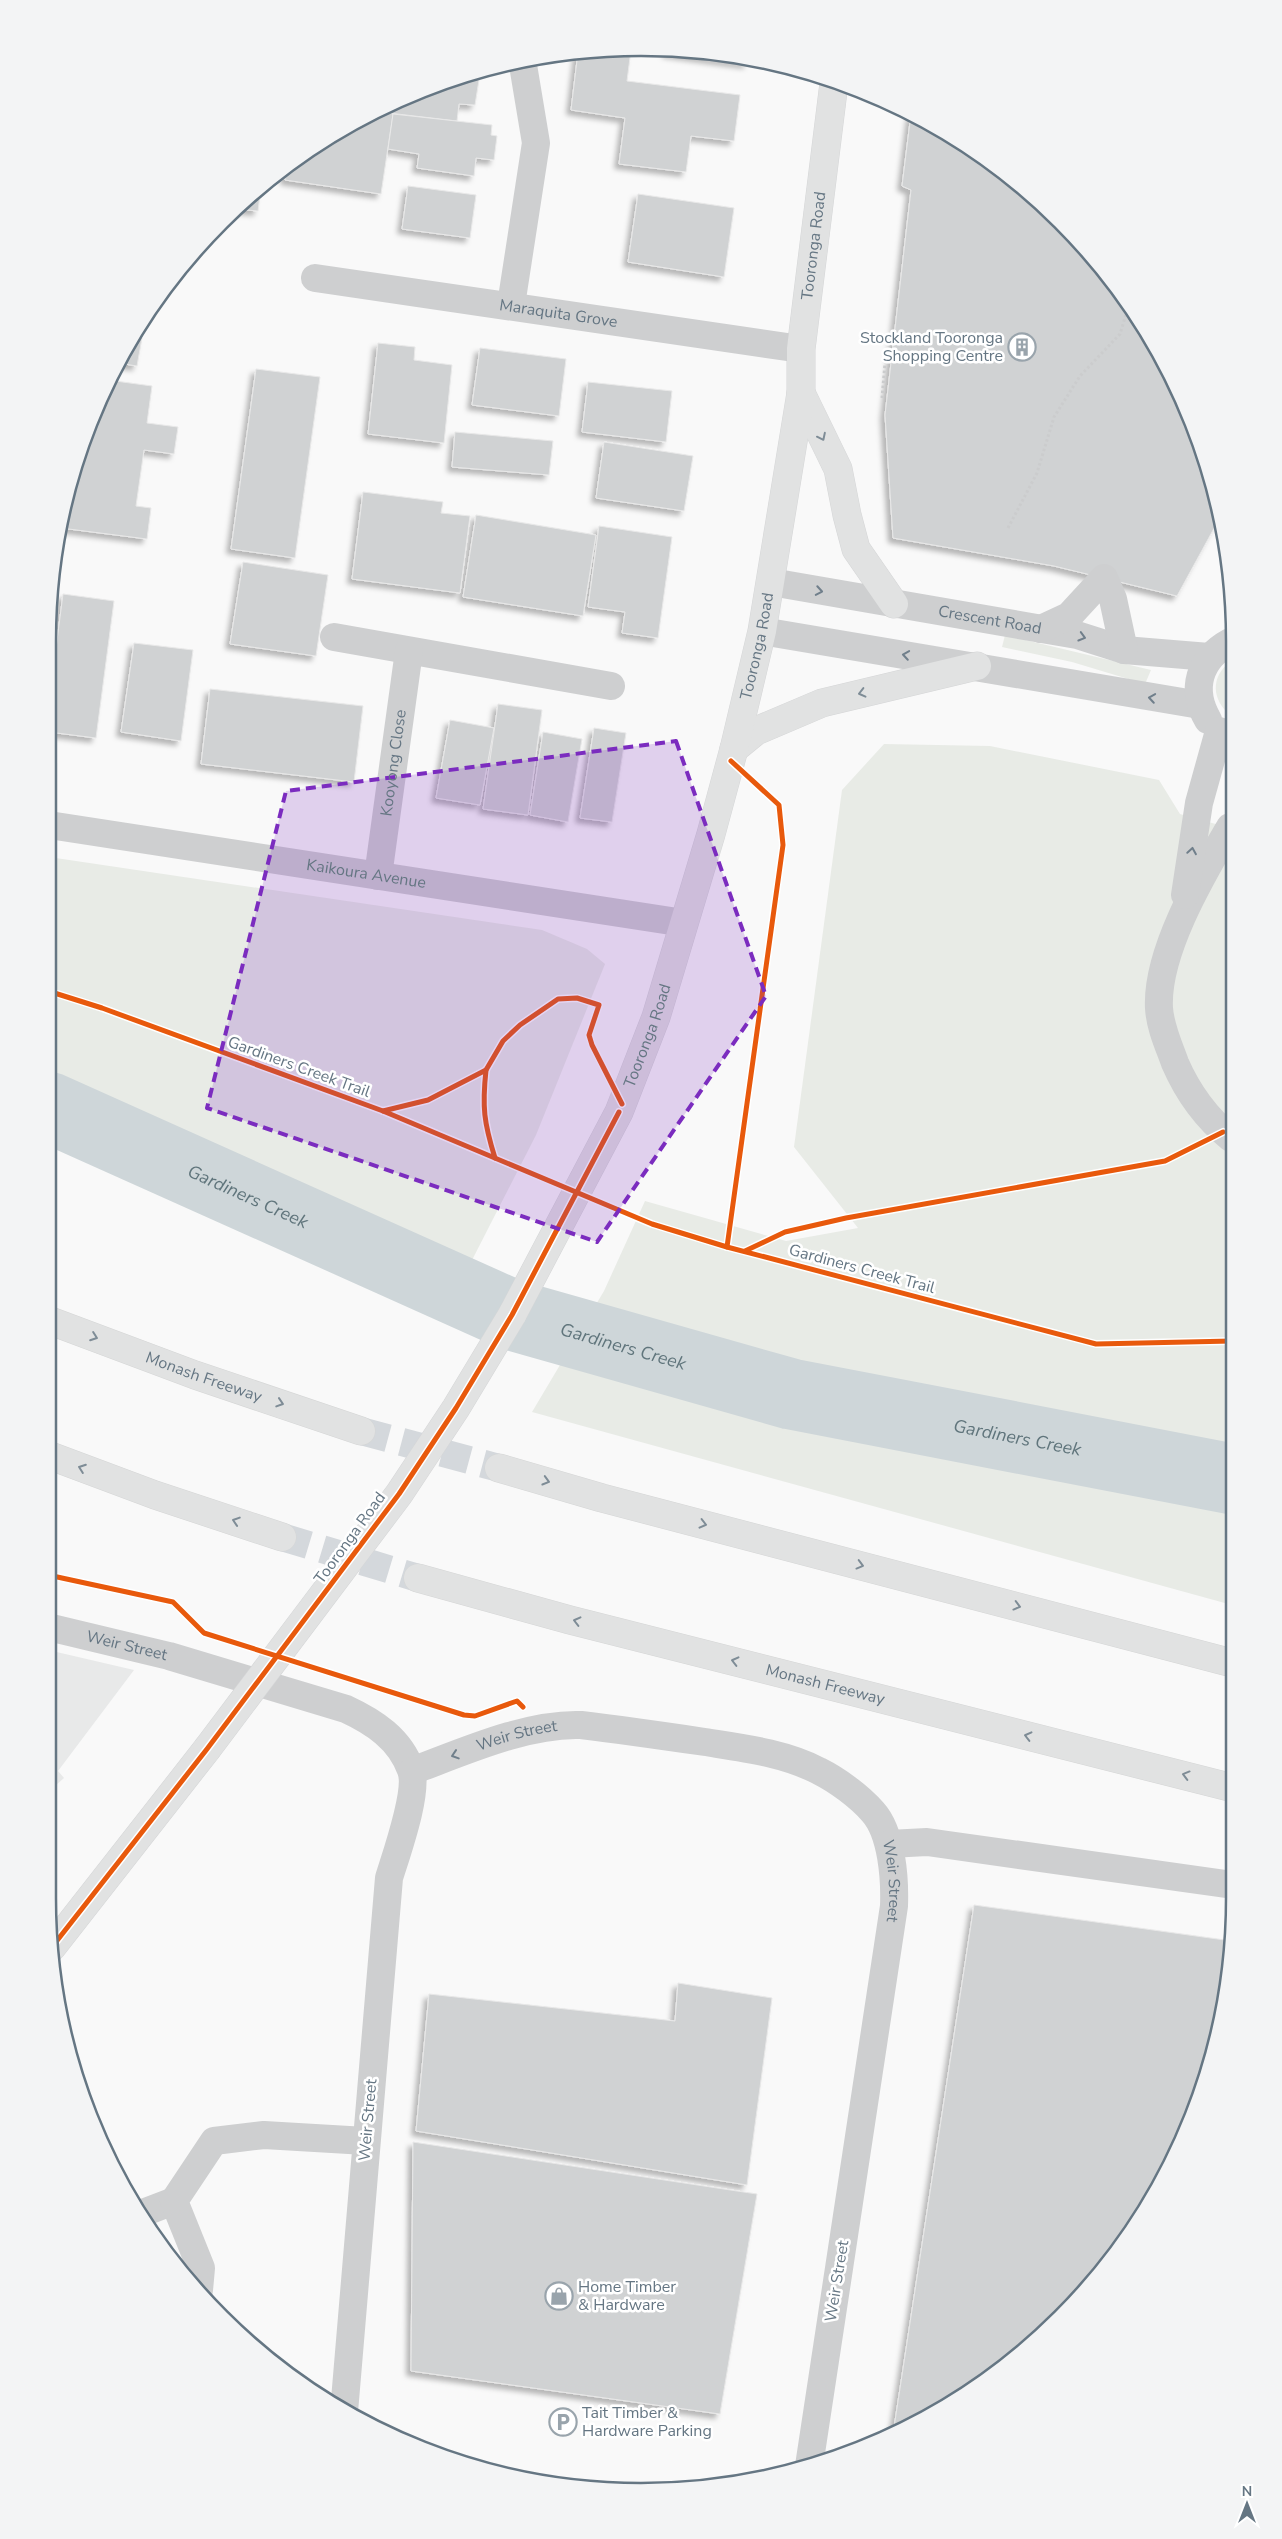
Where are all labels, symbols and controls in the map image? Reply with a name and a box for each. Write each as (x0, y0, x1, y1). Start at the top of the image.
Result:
street label: Tooronga Road (796, 190, 831, 301)
street label: Maraquita Grove (498, 294, 619, 333)
place label: Stockland Tooronga Shopping Centre (860, 327, 1003, 367)
building icon: Stockland Tooronga Shopping Centre (1007, 332, 1037, 362)
one-way arrow (816, 431, 826, 440)
one-way arrow (814, 585, 823, 595)
street label: Tooronga Road (735, 591, 779, 702)
street label: Crescent Road (936, 600, 1043, 640)
one-way arrow (1077, 632, 1085, 642)
one-way arrow (902, 650, 910, 660)
one-way arrow (857, 687, 866, 698)
one-way arrow (1148, 693, 1157, 703)
street label: Kooyong Close (375, 708, 412, 818)
one-way arrow (1186, 846, 1197, 854)
street label: Kaikoura Avenue (305, 854, 428, 894)
street label: Tooronga Road (619, 981, 676, 1091)
street label: Gardiners Creek Trail (225, 1031, 374, 1103)
water label: Gardiners Creek (184, 1159, 313, 1234)
street label: Gardiners Creek Trail (787, 1239, 938, 1299)
water label: Gardiners Creek (557, 1317, 690, 1376)
one-way arrow (89, 1331, 98, 1341)
street label: Monash Freeway (142, 1346, 266, 1408)
one-way arrow (275, 1398, 284, 1408)
water label: Gardiners Creek (951, 1414, 1084, 1462)
one-way arrow (78, 1464, 87, 1474)
one-way arrow (541, 1476, 549, 1486)
street label: Tooronga Road (309, 1487, 391, 1589)
one-way arrow (232, 1517, 240, 1527)
one-way arrow (698, 1518, 706, 1528)
one-way arrow (855, 1559, 864, 1570)
one-way arrow (1012, 1601, 1021, 1611)
one-way arrow (574, 1617, 582, 1627)
street label: Weir Street (84, 1626, 170, 1666)
one-way arrow (731, 1656, 740, 1667)
street label: Monash Freeway (763, 1659, 888, 1711)
street label: Weir Street (474, 1715, 559, 1757)
one-way arrow (1025, 1731, 1033, 1741)
one-way arrow (452, 1750, 460, 1760)
one-way arrow (1182, 1771, 1190, 1781)
street label: Weir Street (877, 1838, 905, 1924)
street label: Weir Street (353, 2078, 383, 2162)
street label: Weir Street (820, 2238, 854, 2323)
place label: Home Timber & Hardware (578, 2276, 676, 2316)
shop icon: Home Timber & Hardware (544, 2281, 574, 2311)
place label: Tait Timber & Hardware Parking (582, 2402, 712, 2442)
parking icon: Tait Timber & Hardware Parking (548, 2407, 578, 2437)
north arrow (1222, 2479, 1272, 2529)
text: N (1242, 2482, 1252, 2501)

